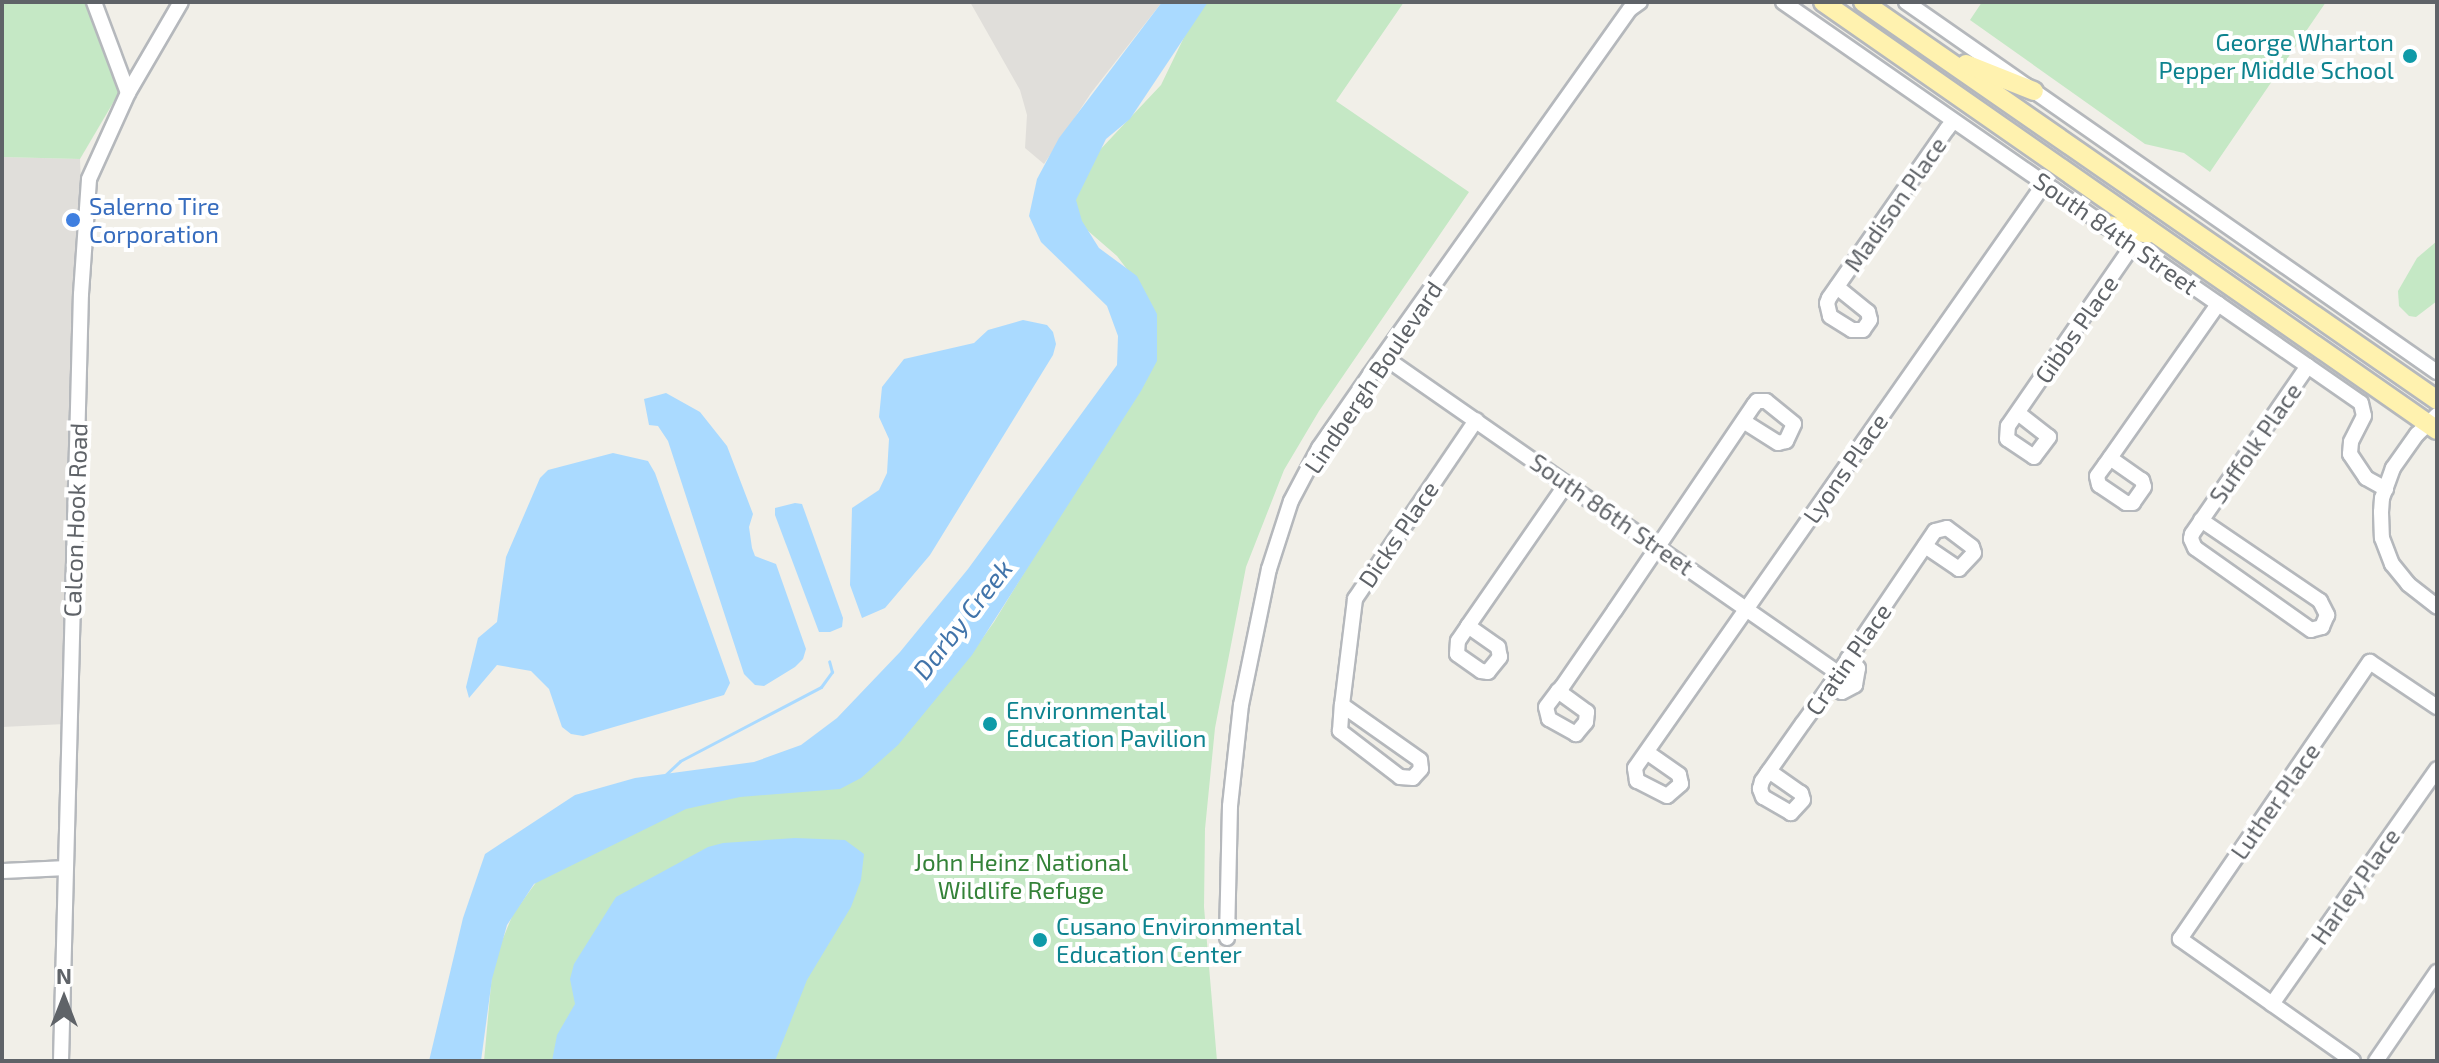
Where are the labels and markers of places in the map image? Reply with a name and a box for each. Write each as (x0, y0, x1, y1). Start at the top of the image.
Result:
place label: George Wharton Pepper Middle School (2158, 28, 2394, 84)
marker: George Wharton Pepper Middle School (2401, 47, 2419, 65)
place label: Salerno Tire Corporation (89, 192, 220, 248)
marker: Salerno Tire Corporation (64, 211, 82, 229)
place label: Environmental Education Pavilion (1006, 696, 1206, 752)
marker: Environmental Education Pavilion (981, 715, 999, 733)
place label: Cusano Environmental Education Center (1056, 912, 1302, 968)
marker: Cusano Environmental Education Center (1031, 931, 1049, 949)

